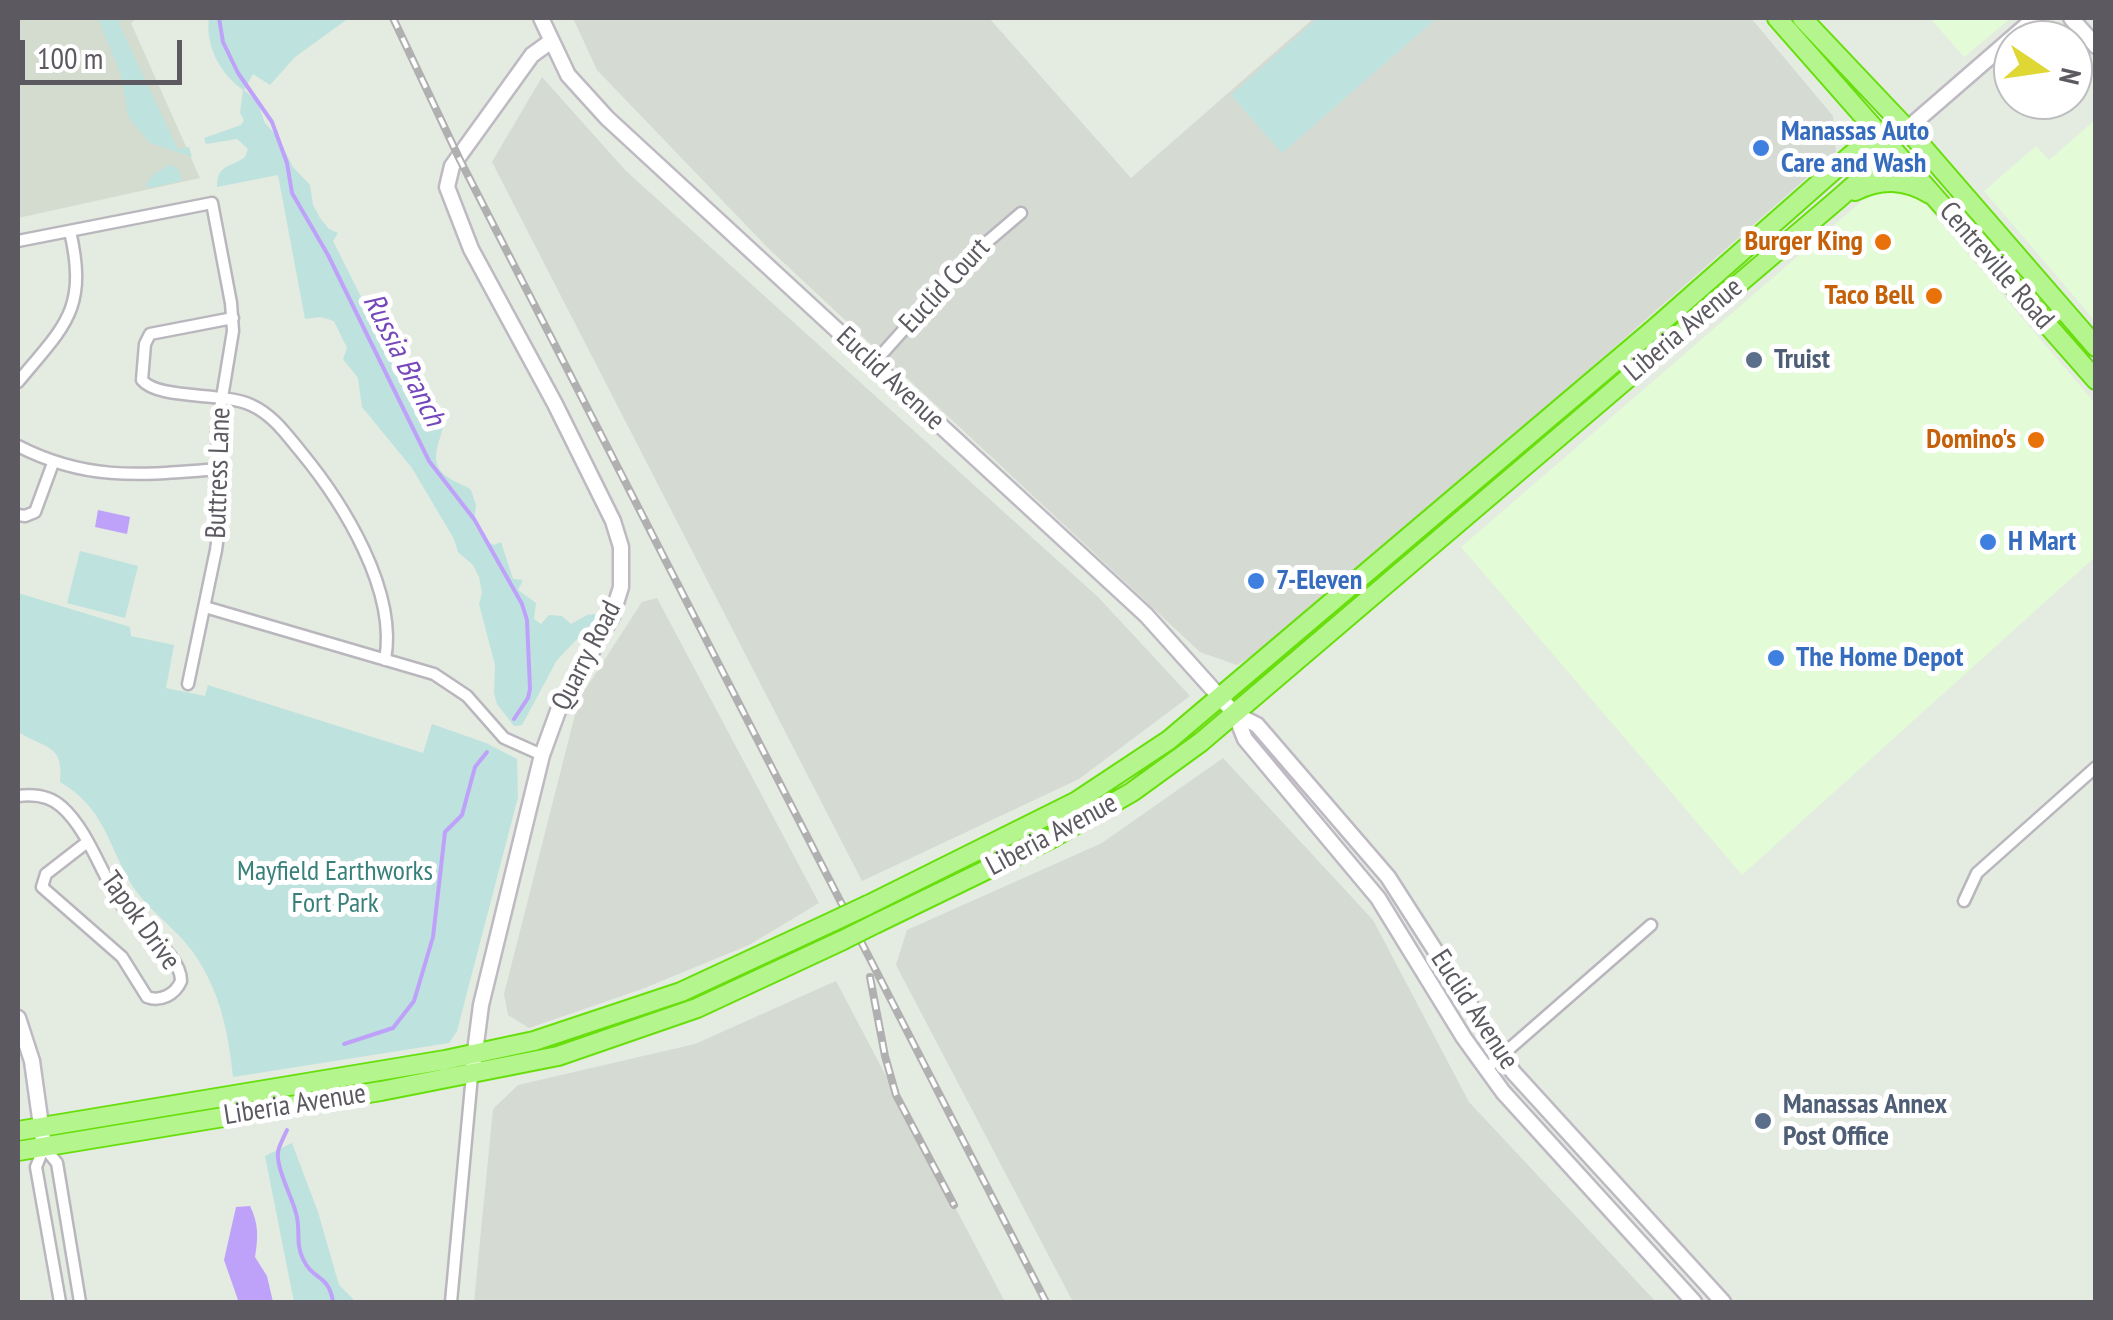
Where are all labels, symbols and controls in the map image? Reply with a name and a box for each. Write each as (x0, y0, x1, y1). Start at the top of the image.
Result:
scale bar (25, 20, 188, 82)
north arrow (1993, 20, 2093, 120)
text: 100 m (37, 38, 103, 77)
text: N (2051, 65, 2090, 88)
place label: Manassas Auto Care and Wash (1781, 115, 1929, 181)
marker: Manassas Auto Care and Wash (1750, 137, 1772, 159)
street label: Centreville Road (1932, 196, 2060, 336)
place label: Burger King (1744, 225, 1863, 259)
marker: Burger King (1872, 231, 1894, 253)
street label: Euclid Court (893, 232, 997, 340)
street label: Liberia Avenue (1618, 271, 1750, 389)
place label: Taco Bell (1825, 279, 1914, 313)
marker: Taco Bell (1923, 285, 1945, 307)
water label: Russia Branch (354, 288, 452, 432)
street label: Euclid Avenue (829, 320, 951, 438)
place label: Truist (1774, 343, 1830, 377)
marker: Truist (1743, 349, 1765, 371)
street label: Buttress Lane (200, 407, 238, 539)
place label: Domino's (1926, 423, 2016, 457)
marker: Domino's (2025, 429, 2047, 451)
place label: H Mart (2008, 525, 2076, 559)
marker: H Mart (1977, 531, 1999, 553)
place label: 7-Eleven (1276, 564, 1362, 598)
marker: 7-Eleven (1245, 570, 1267, 592)
street label: Quarry Road (545, 596, 629, 716)
place label: The Home Depot (1796, 641, 1963, 675)
marker: The Home Depot (1765, 647, 1787, 669)
street label: Liberia Avenue (981, 787, 1123, 883)
park label: Mayfield Earthworks Fort Park (237, 855, 433, 921)
street label: Tapok Drive (93, 865, 187, 977)
street label: Euclid Avenue (1423, 944, 1525, 1076)
street label: Liberia Avenue (222, 1077, 368, 1133)
place label: Manassas Annex Post Office (1783, 1088, 1947, 1154)
marker: Manassas Annex Post Office (1752, 1110, 1774, 1132)

